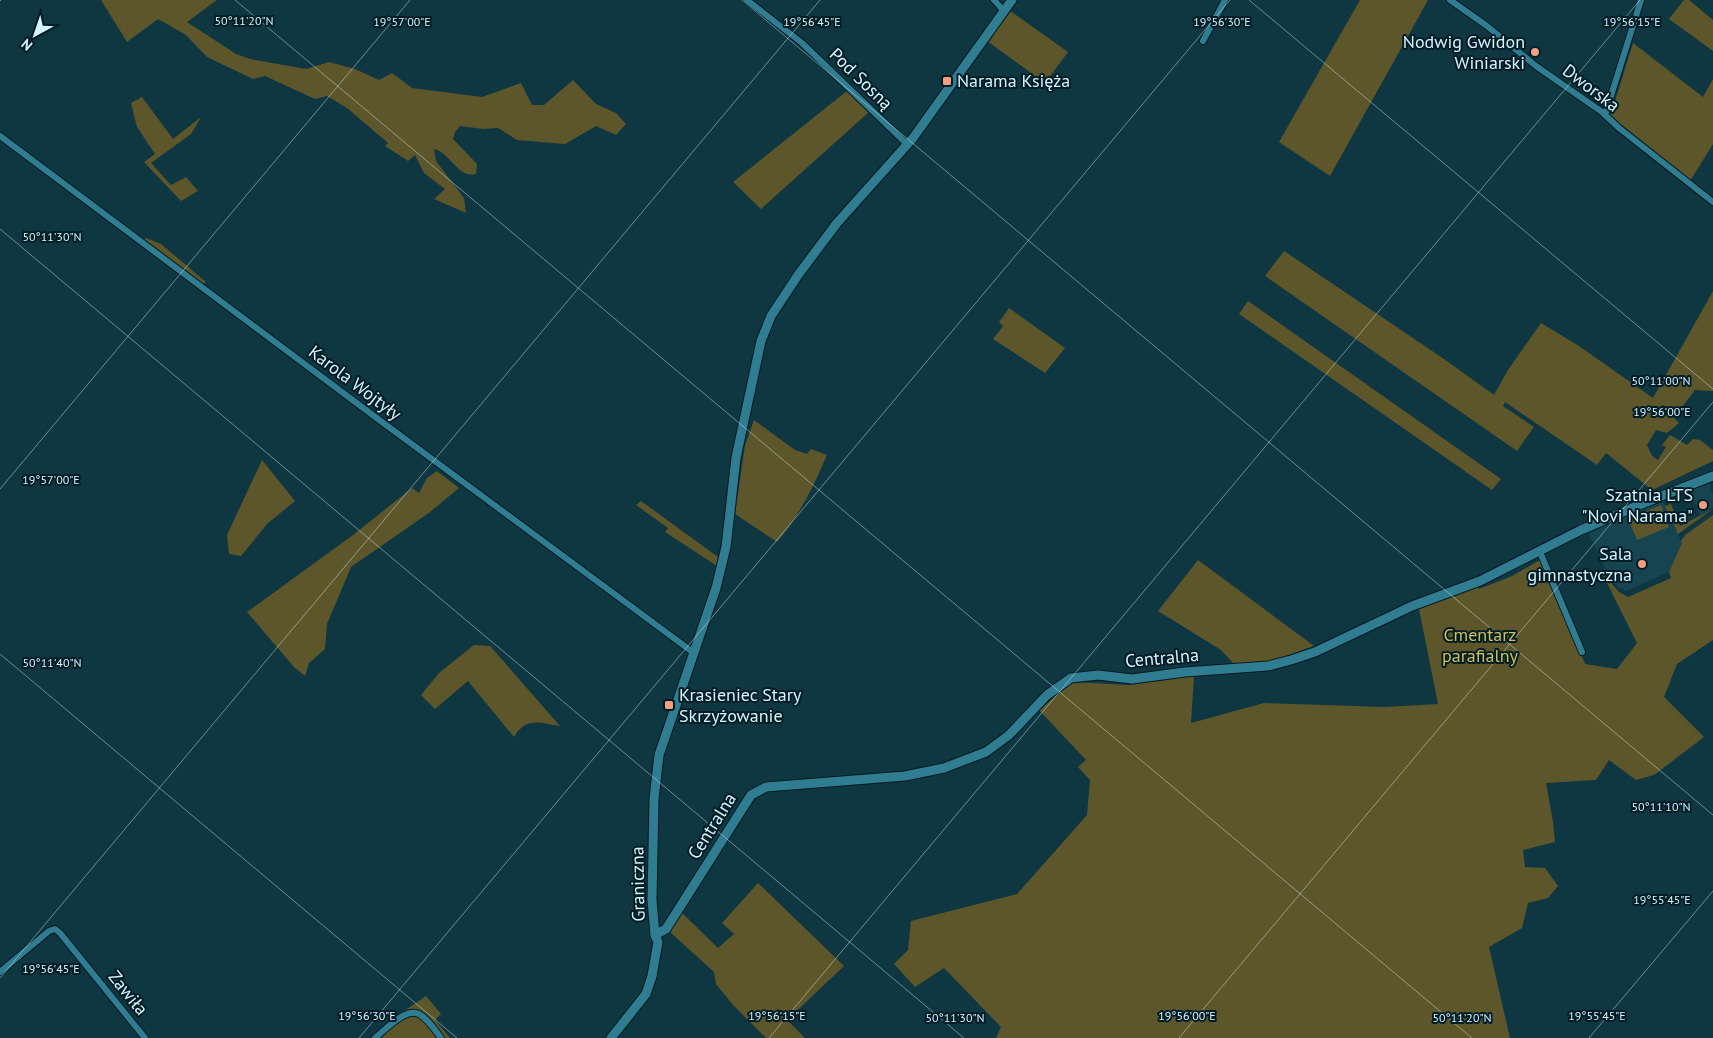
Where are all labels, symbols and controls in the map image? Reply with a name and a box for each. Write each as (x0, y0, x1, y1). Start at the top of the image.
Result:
north arrow (10, 10, 60, 60)
text: 50°11'20"N (214, 13, 274, 28)
text: 19°57'00"E (373, 14, 431, 29)
text: 19°56'45"E (783, 14, 841, 29)
text: 19°56'30"E (1193, 14, 1251, 29)
text: 19°56'15"E (1603, 14, 1661, 29)
place label: Nodwig Gwidon Winiarski (1403, 30, 1525, 74)
text: N (17, 35, 36, 55)
street label: Pod Sosną (825, 43, 898, 114)
marker: Nodwig Gwidon Winiarski (1529, 46, 1541, 58)
street label: Dworska (1558, 59, 1624, 117)
place label: Narama Księża (957, 69, 1070, 92)
marker: Narama Księża (941, 75, 953, 87)
text: 50°11'30"N (22, 229, 82, 244)
street label: Karola Wojtyły (304, 340, 407, 425)
text: 50°11'00"N (1631, 373, 1691, 388)
text: 19°56'00"E (1633, 404, 1691, 419)
text: 19°57'00"E (22, 472, 80, 487)
place label: Szatnia LTS "Novi Narama" (1582, 483, 1693, 527)
marker: Szatnia LTS "Novi Narama" (1697, 499, 1709, 511)
place label: Sala gimnastyczna (1528, 542, 1632, 586)
marker: Sala gimnastyczna (1636, 558, 1648, 570)
park label: Cmentarz parafialny (1442, 623, 1519, 667)
street label: Centralna (1124, 643, 1200, 672)
text: 50°11'40"N (22, 655, 82, 670)
place label: Krasieniec Stary Skrzyżowanie (679, 683, 802, 727)
marker: Krasieniec Stary Skrzyżowanie (663, 699, 675, 711)
street label: Centralna (682, 788, 741, 863)
text: 50°11'10"N (1631, 799, 1691, 814)
street label: Graniczna (625, 846, 650, 922)
text: 19°55'45"E (1633, 892, 1691, 907)
text: 19°56'45"E (22, 961, 80, 976)
street label: Zawiła (104, 966, 153, 1020)
text: 19°56'30"E (338, 1008, 396, 1023)
text: 19°56'15"E (748, 1008, 806, 1023)
text: 19°56'00"E (1158, 1008, 1216, 1023)
text: 19°55'45"E (1568, 1008, 1626, 1023)
text: 50°11'30"N (925, 1010, 985, 1025)
text: 50°11'20"N (1432, 1010, 1492, 1025)

